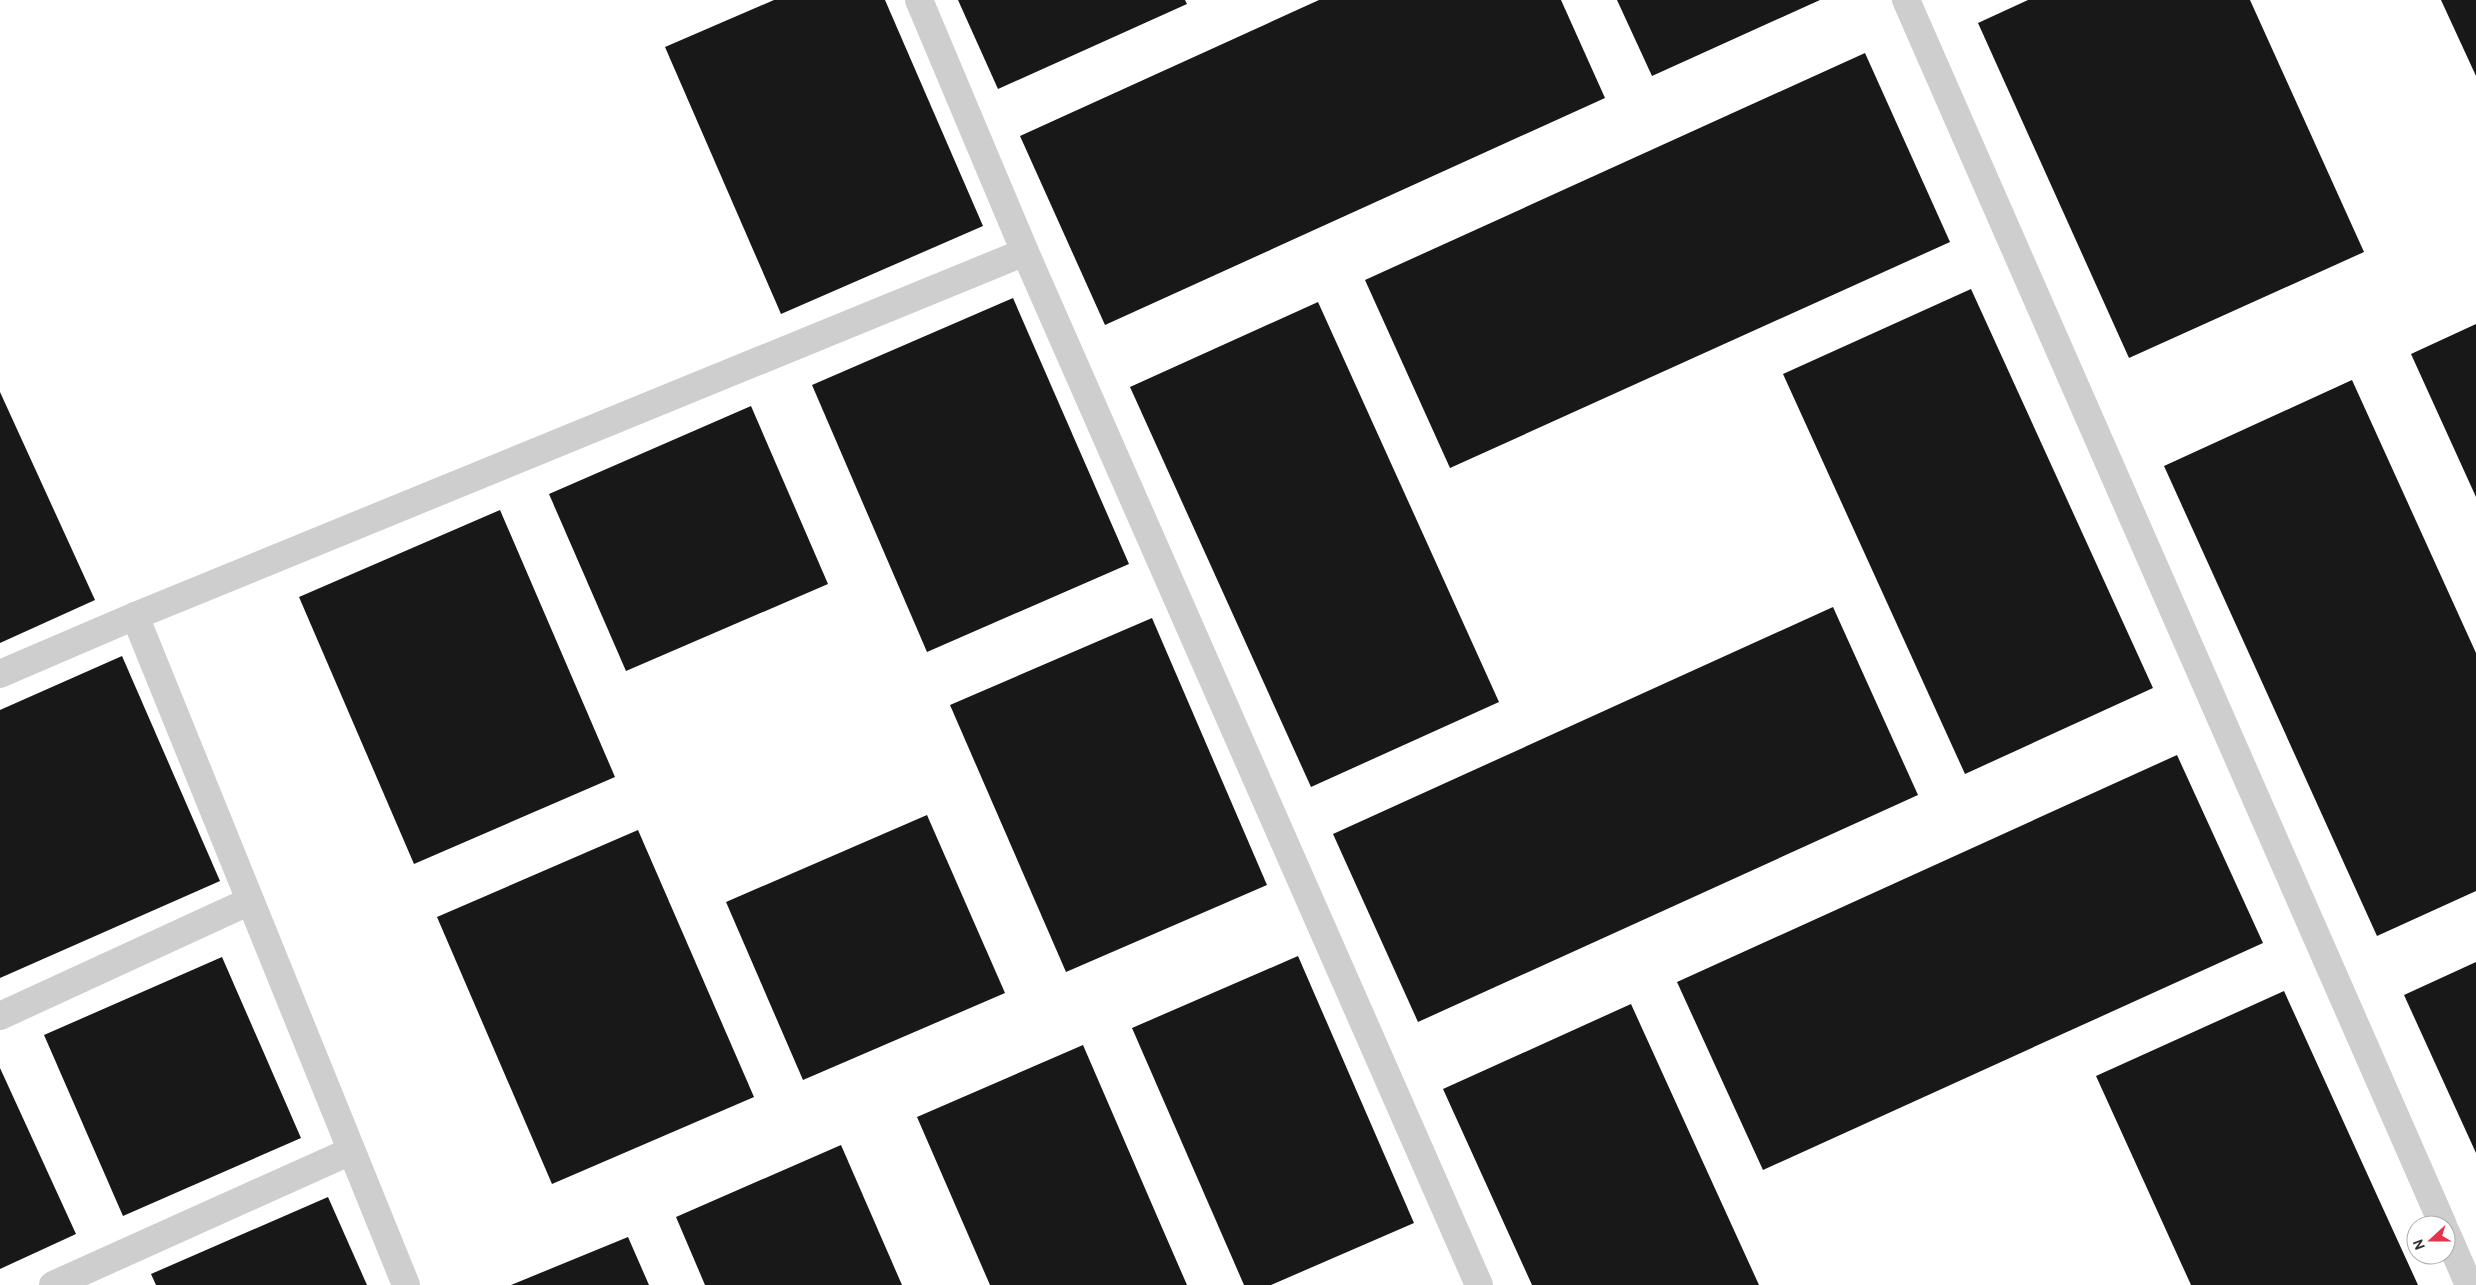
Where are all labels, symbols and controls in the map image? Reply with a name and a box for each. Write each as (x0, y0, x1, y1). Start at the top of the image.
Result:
north arrow (2406, 1215, 2456, 1265)
text: N (2411, 1236, 2430, 1252)

